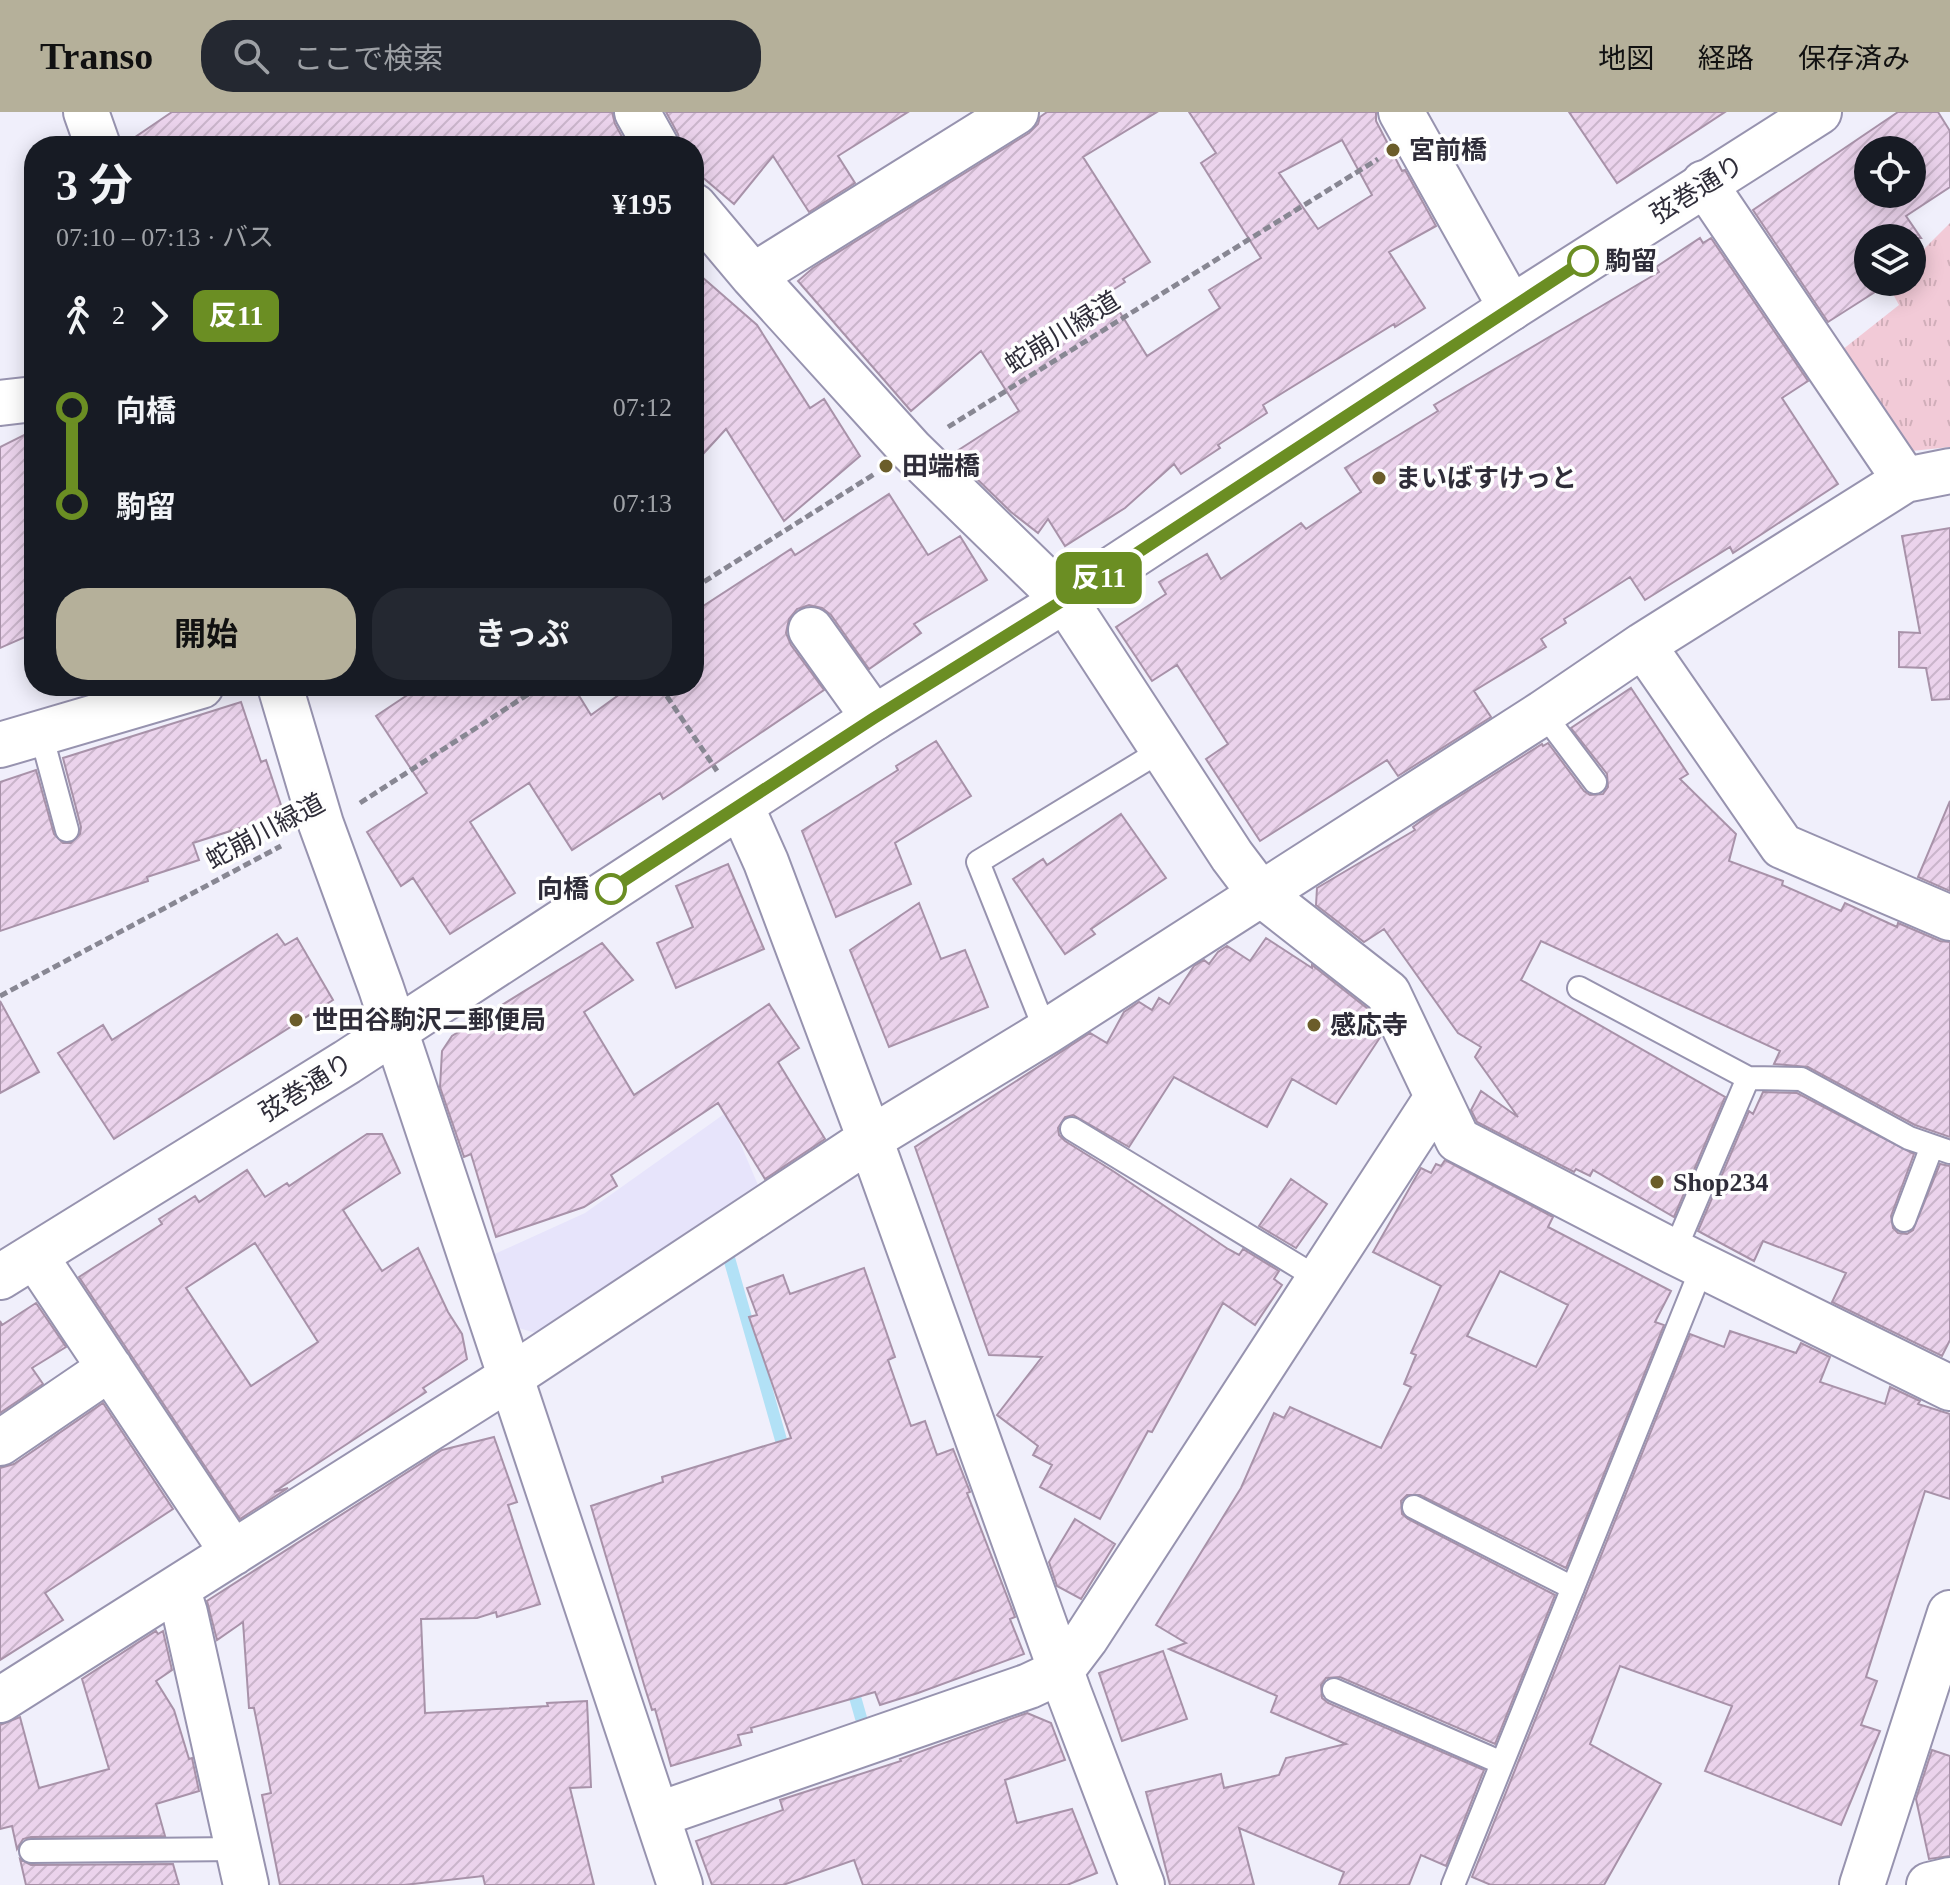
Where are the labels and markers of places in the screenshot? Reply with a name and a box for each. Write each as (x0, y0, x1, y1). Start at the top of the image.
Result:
place label: 宮前橋 (1409, 136, 1487, 165)
marker: 宮前橋 (1384, 141, 1402, 159)
marker: 駒留 (1568, 246, 1598, 276)
place label: 駒留 (1605, 247, 1657, 276)
place label: 田端橋 (902, 452, 980, 481)
marker: 田端橋 (877, 457, 895, 475)
place label: まいばすけっと (1395, 464, 1577, 493)
marker: まいばすけっと (1370, 469, 1388, 487)
marker: 向橋 (596, 874, 626, 904)
place label: 向橋 (537, 875, 589, 904)
place label: 世田谷駒沢二郵便局 (312, 1006, 546, 1035)
marker: 世田谷駒沢二郵便局 (287, 1011, 305, 1029)
place label: 感応寺 (1330, 1011, 1408, 1040)
marker: 感応寺 (1305, 1016, 1323, 1034)
place label: Shop234 (1673, 1168, 1768, 1197)
marker: Shop234 (1648, 1173, 1666, 1191)

